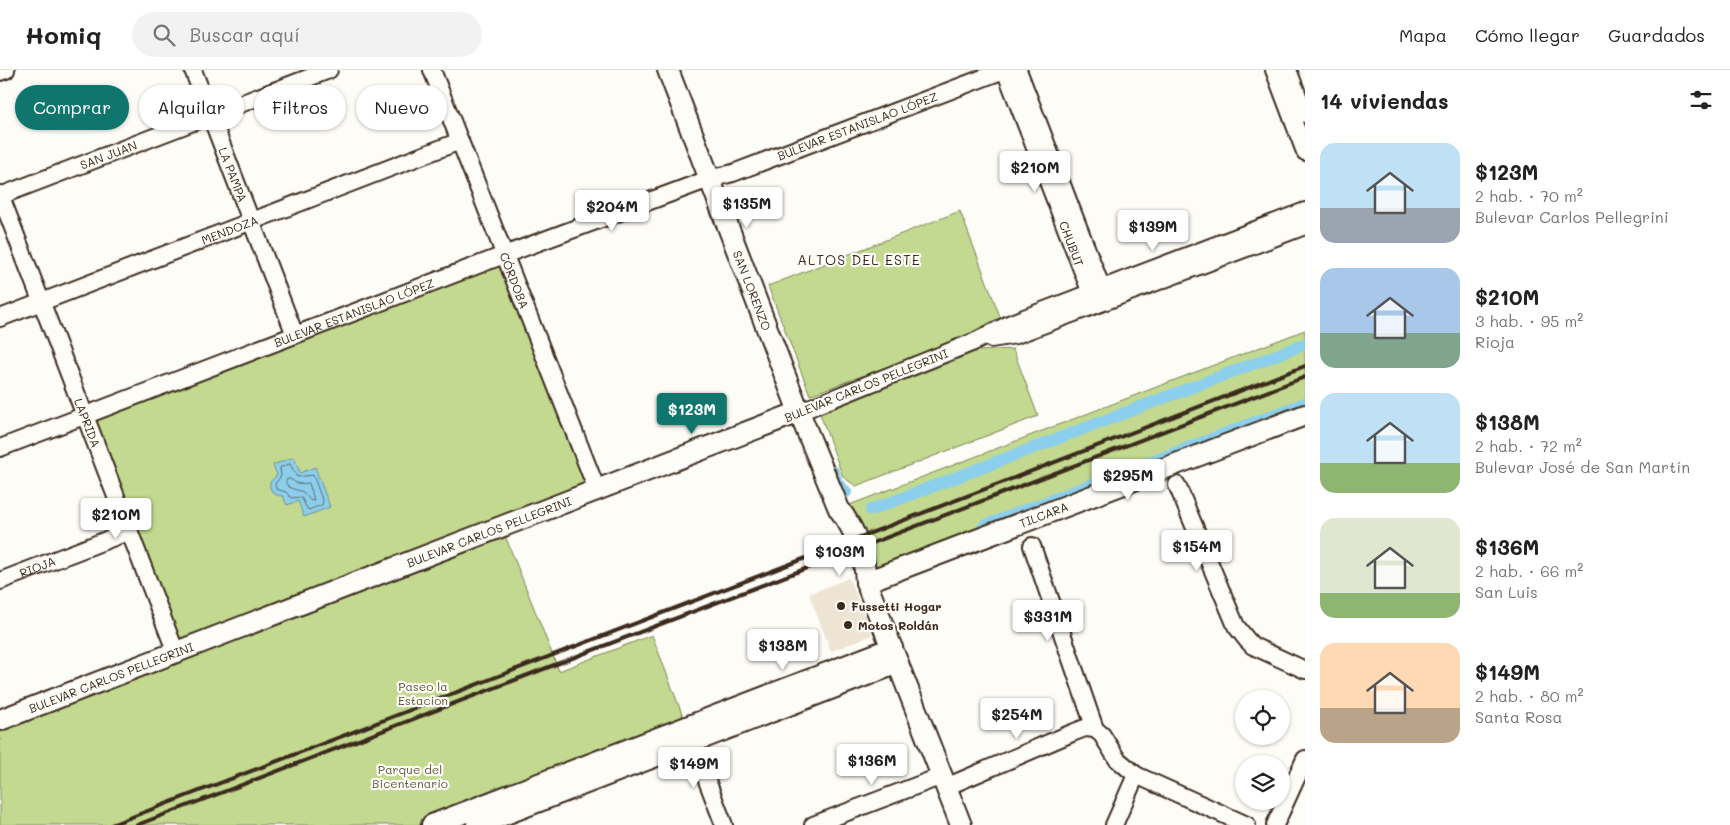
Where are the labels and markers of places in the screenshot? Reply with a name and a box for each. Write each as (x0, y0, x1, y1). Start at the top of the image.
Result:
pin: $210M (1000, 150, 1070, 193)
pin: $135M (712, 186, 782, 229)
pin: $204M (577, 190, 647, 232)
pin: $139M (1118, 210, 1188, 252)
pin: $123M (657, 392, 727, 435)
pin: $295M (1093, 458, 1163, 501)
pin: $210M (81, 498, 151, 540)
pin: $154M (1162, 530, 1232, 572)
pin: $103M (805, 534, 875, 577)
place label: Fussetti Hogar (851, 598, 942, 614)
marker: Fussetti Hogar (835, 600, 847, 612)
pin: $331M (1013, 600, 1083, 642)
place label: Motos Roldán (858, 617, 939, 633)
marker: Motos Roldán (842, 619, 854, 631)
pin: $138M (748, 628, 818, 671)
pin: $254M (982, 698, 1052, 740)
pin: $136M (837, 744, 907, 786)
pin: $149M (659, 746, 729, 789)

